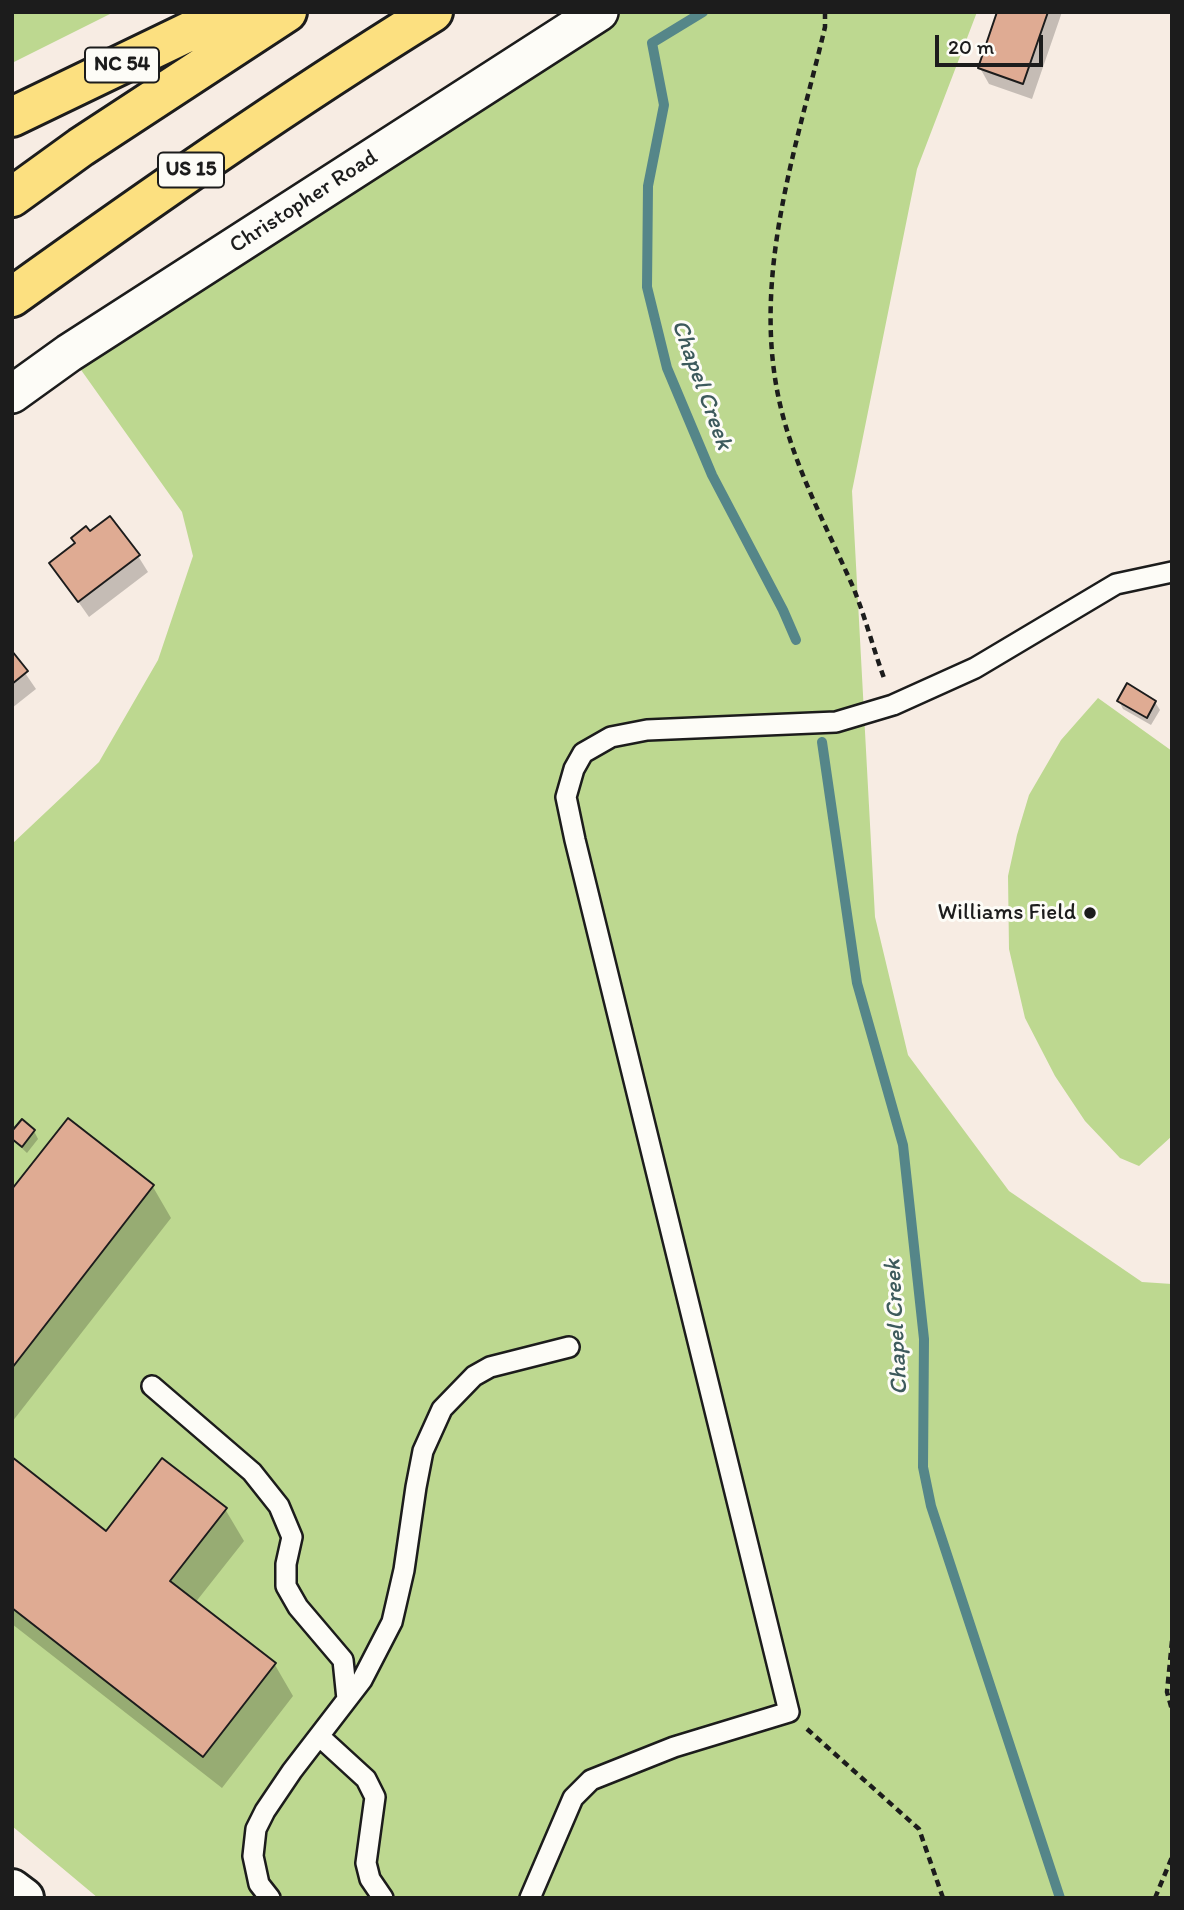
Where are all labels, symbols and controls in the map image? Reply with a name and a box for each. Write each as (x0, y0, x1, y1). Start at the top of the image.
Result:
scale bar (939, 21, 1048, 65)
text: 20 m (948, 34, 994, 59)
road number: NC 54 (85, 48, 159, 82)
street label: Christopher Road (225, 144, 383, 260)
road number: US 15 (158, 152, 224, 188)
water label: Chapel Creek (664, 316, 738, 454)
place label: Williams Field (937, 899, 1076, 927)
marker: Williams Field (1082, 905, 1098, 921)
water label: Chapel Creek (879, 1258, 915, 1396)

